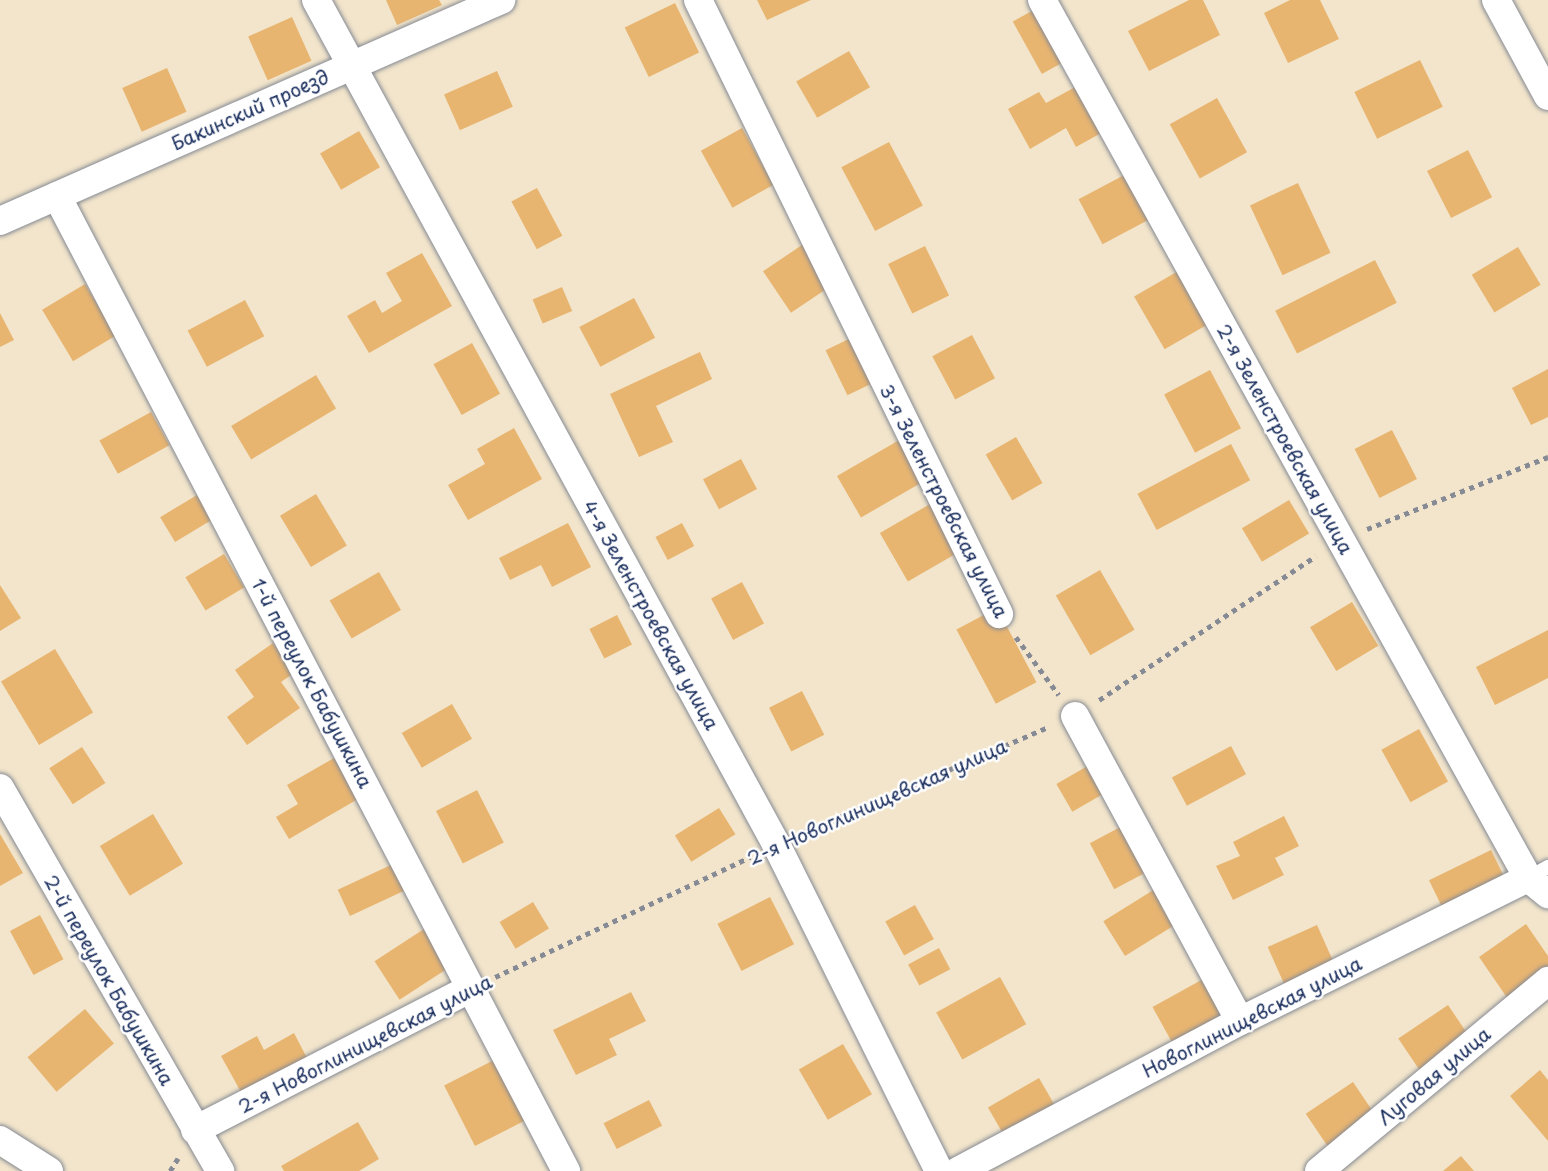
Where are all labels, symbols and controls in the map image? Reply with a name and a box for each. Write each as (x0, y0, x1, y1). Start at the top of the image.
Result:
street label: Бакинский проезд (168, 65, 332, 155)
street label: 2-я Зеленстроевская улица (1212, 319, 1358, 559)
street label: 3-я Зеленстроевская улица (875, 380, 1013, 622)
street label: 4-я Зеленстроевская улица (578, 496, 724, 734)
street label: 1-й переулок Бабушкина (247, 574, 377, 792)
street label: 2-я Новоглинищевская улица (743, 734, 1011, 870)
street label: 2-й переулок Бабушкина (39, 871, 179, 1089)
street label: Новоглинищевская улица (1138, 951, 1366, 1083)
street label: 2-я Новоглинищевская улица (234, 970, 496, 1118)
street label: Луговая улица (1373, 1022, 1495, 1130)

